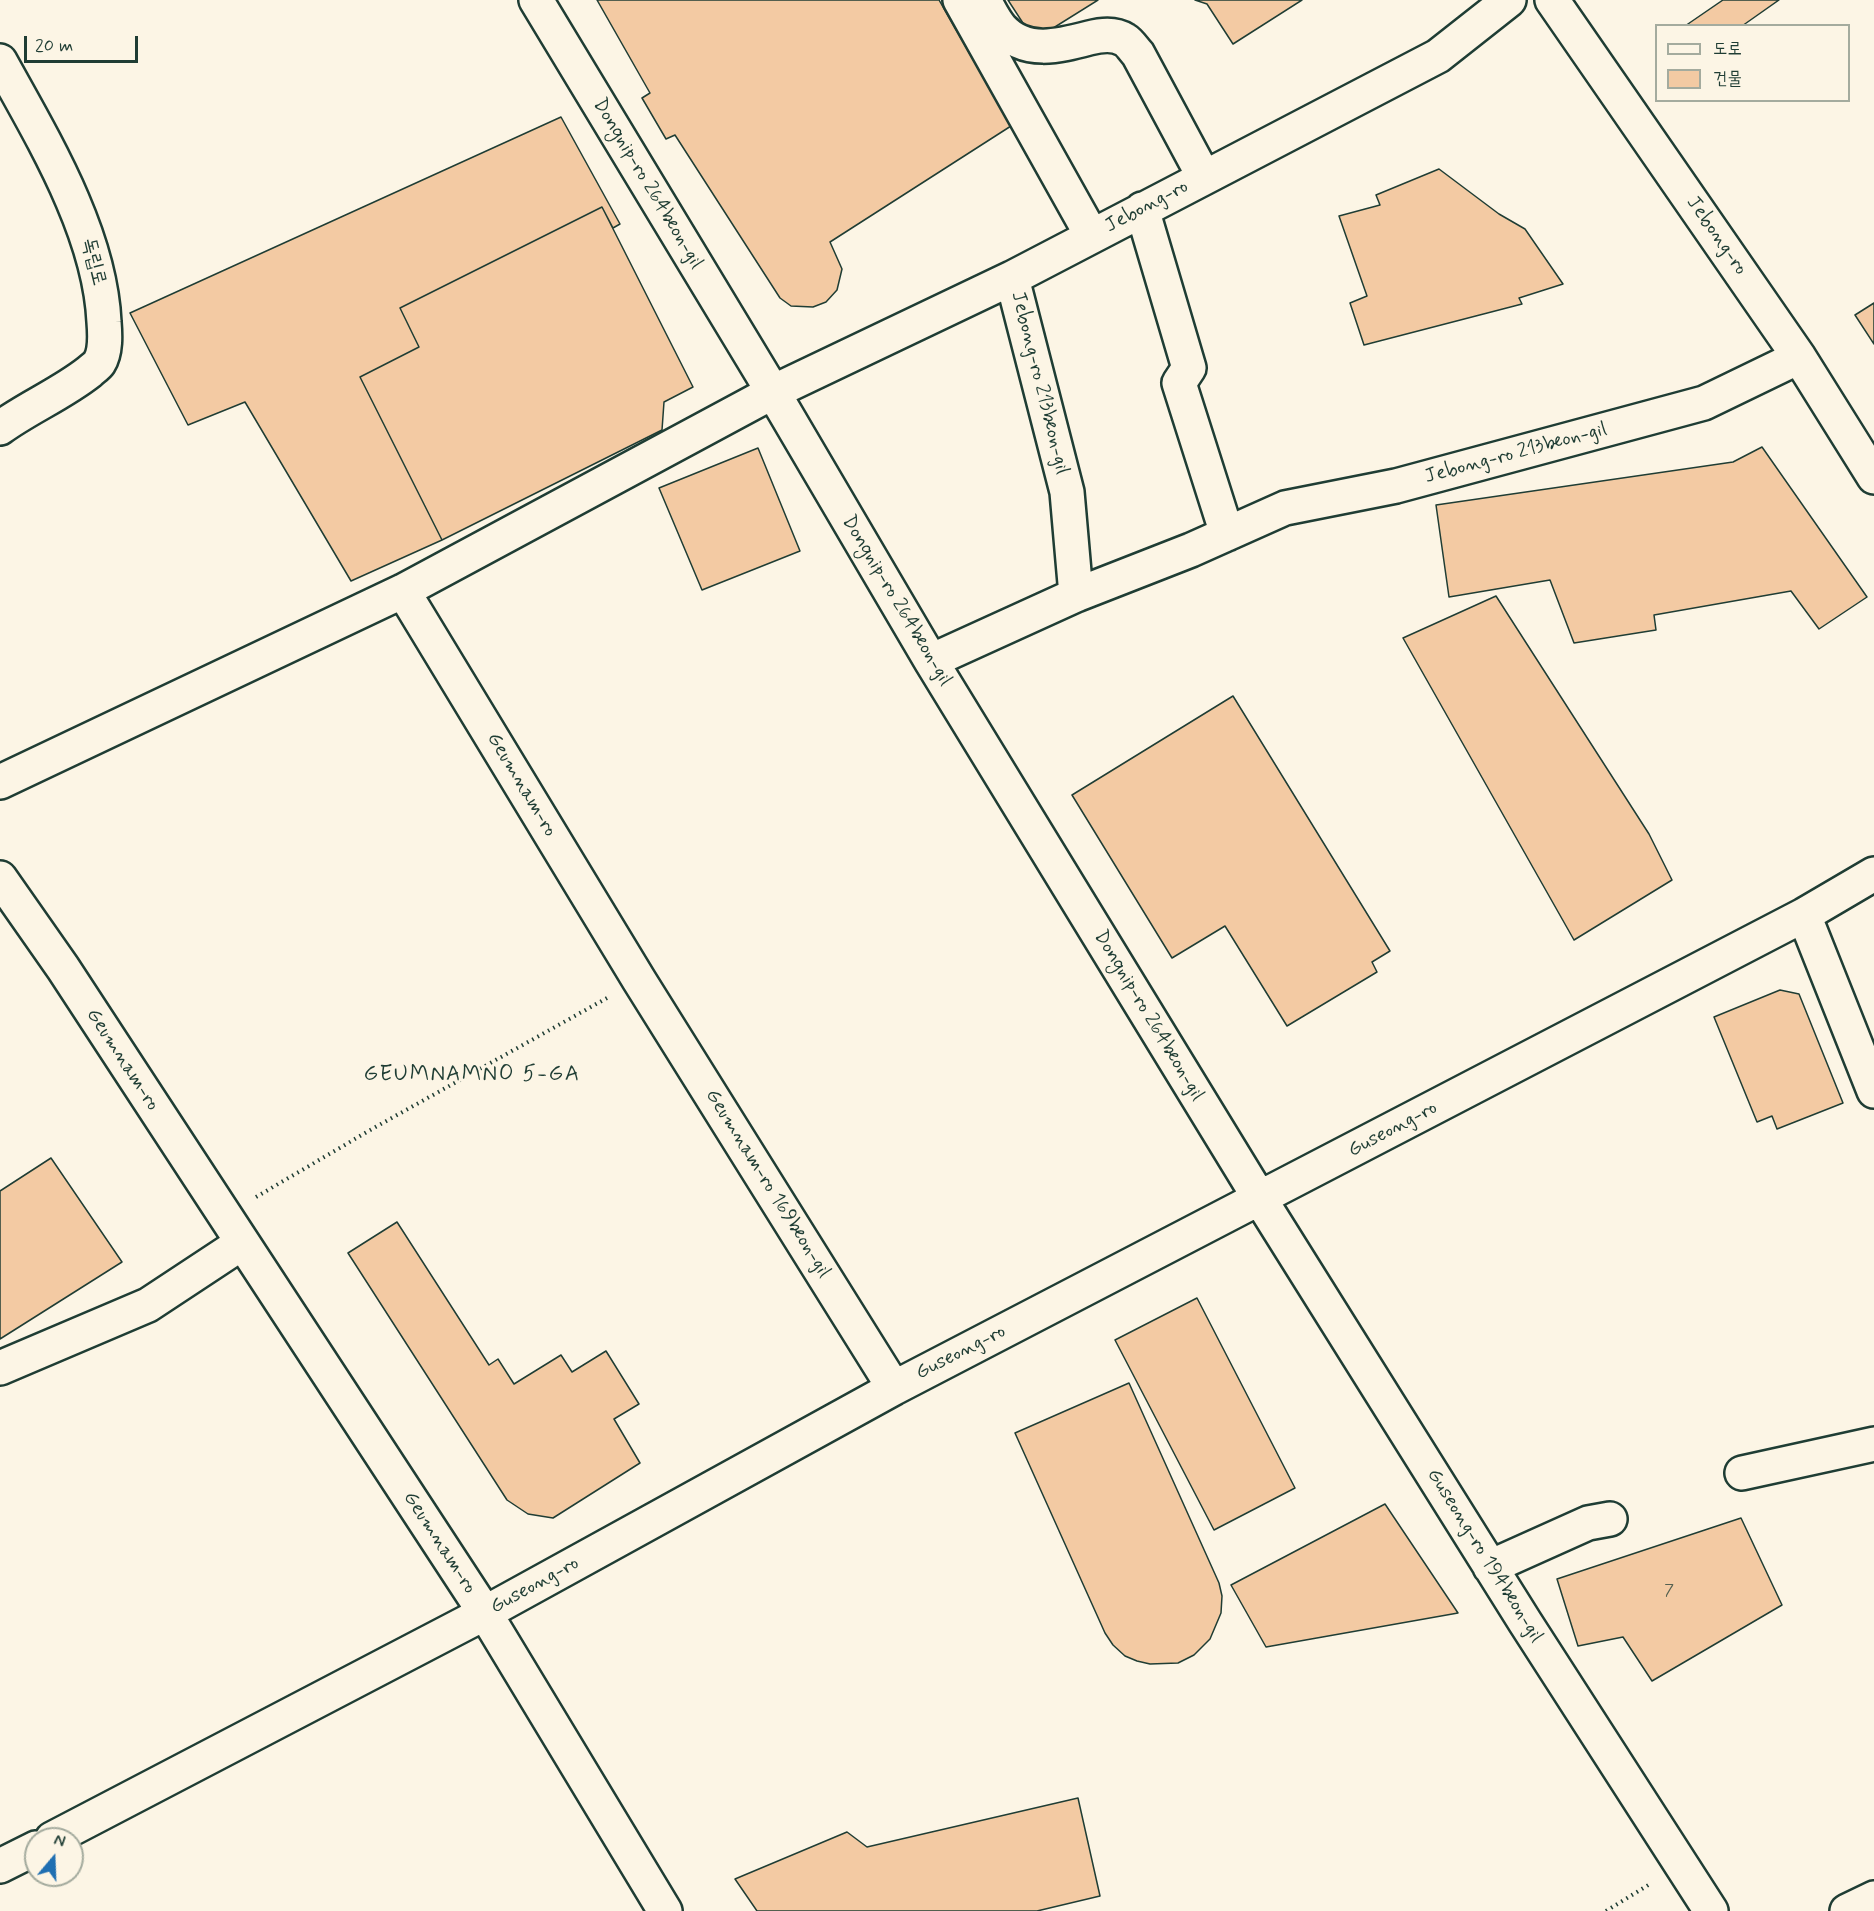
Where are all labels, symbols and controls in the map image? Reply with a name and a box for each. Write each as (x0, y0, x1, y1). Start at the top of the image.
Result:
scale bar (27, 24, 141, 62)
legend (1655, 24, 1850, 102)
text: 20 m (35, 34, 73, 58)
text: 도로 (1713, 37, 1742, 61)
text: 건물 (1713, 67, 1742, 91)
street label: Dongnip-ro 264beon-gil (587, 94, 707, 274)
street label: Jebong-ro (1101, 175, 1193, 239)
street label: Jebong-ro (1680, 192, 1752, 280)
street label: 독립로 (76, 236, 110, 288)
street label: Jebong-ro 213beon-gil (1005, 289, 1073, 477)
street label: Jebong-ro 213beon-gil (1422, 418, 1610, 490)
street label: Dongnip-ro 264beon-gil (836, 511, 956, 691)
street label: Geumnam-ro (481, 729, 561, 841)
street label: Dongnip-ro 264beon-gil (1088, 926, 1208, 1106)
street label: Geumnam-ro (80, 1004, 164, 1116)
district label: GEUMNAMNO 5-GA (363, 1062, 581, 1088)
street label: Geumnam-ro 169beon-gil (699, 1085, 835, 1283)
street label: Guseong-ro (1344, 1097, 1442, 1163)
street label: Guseong-ro (912, 1320, 1010, 1386)
street label: Guseong-ro 194beon-gil (1421, 1465, 1547, 1647)
street label: Geumnam-ro (397, 1487, 481, 1599)
street label: Guseong-ro (487, 1552, 583, 1620)
house number: 7 (1664, 1582, 1674, 1602)
north arrow (24, 1827, 84, 1887)
text: N (51, 1830, 68, 1853)

